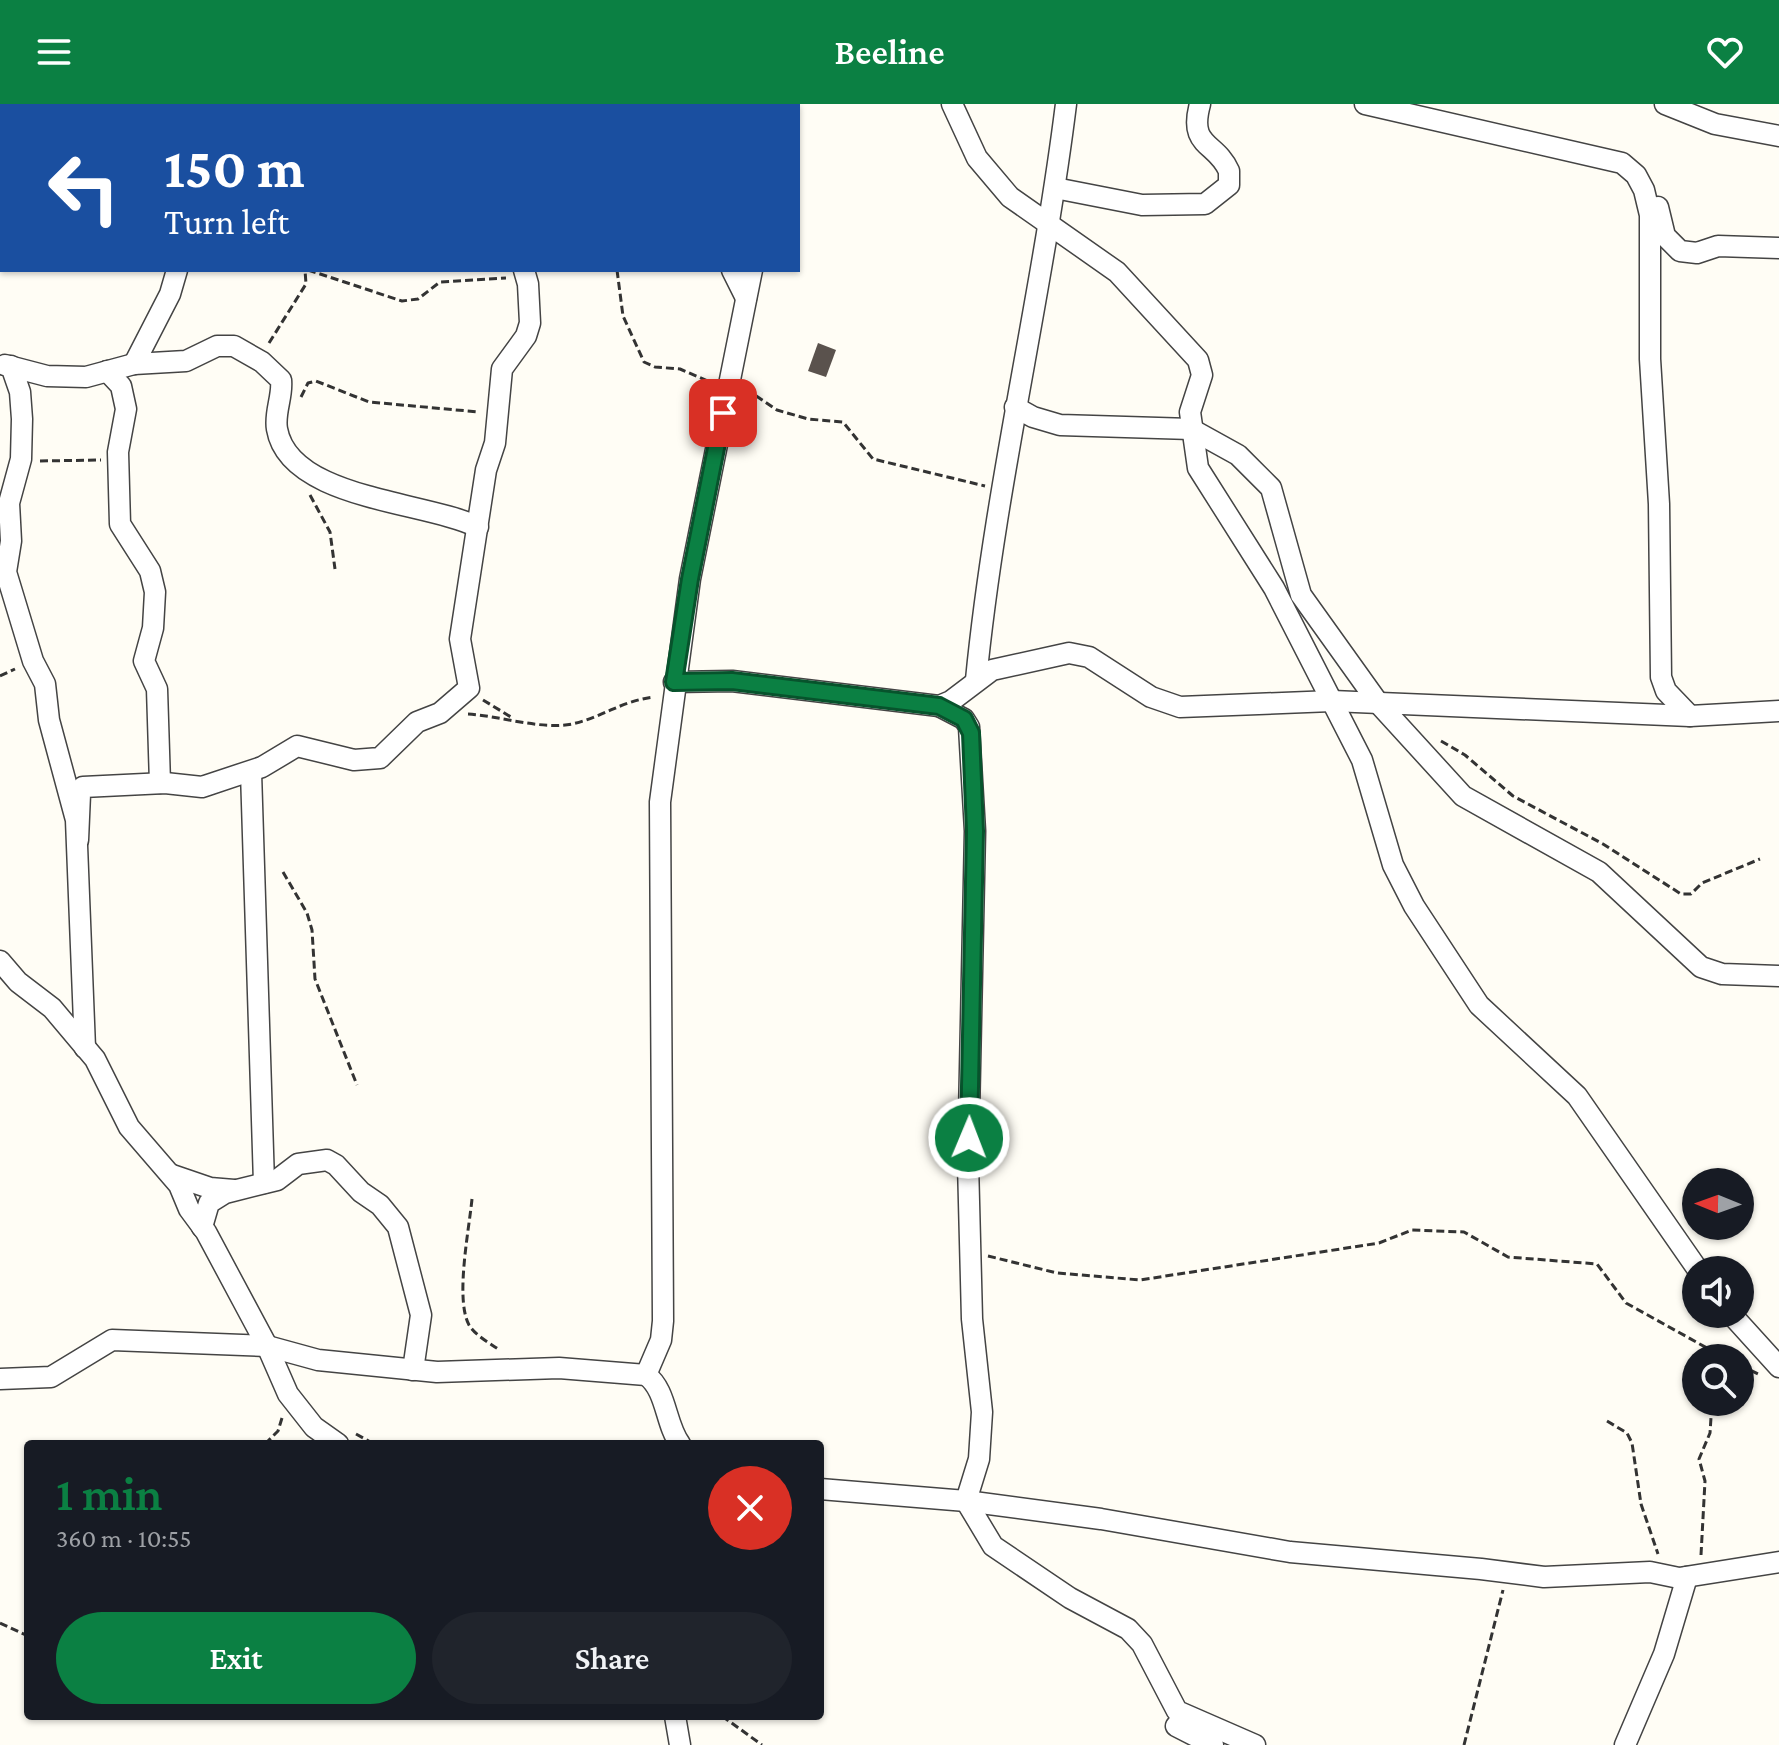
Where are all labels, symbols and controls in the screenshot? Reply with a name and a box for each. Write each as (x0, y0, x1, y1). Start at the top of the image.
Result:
icon: menu (32, 30, 76, 74)
icon: heart (1703, 30, 1747, 74)
text: Beeline (834, 32, 945, 72)
icon: left (32, 136, 136, 240)
text: 150 m (164, 137, 305, 199)
text: Turn left (164, 202, 289, 242)
pin (689, 379, 757, 447)
icon: arrive (701, 391, 745, 435)
position arrow (927, 1096, 1011, 1180)
north arrow (1682, 1168, 1754, 1240)
map controls (1682, 1168, 1754, 1416)
button: sound (1682, 1256, 1754, 1328)
button: search (1682, 1344, 1754, 1416)
button: close (708, 1466, 792, 1550)
text: 1 min (56, 1467, 163, 1520)
text: 360 m · 10:55 (56, 1524, 192, 1553)
button: Exit (56, 1612, 416, 1704)
button: Share (432, 1612, 792, 1704)

